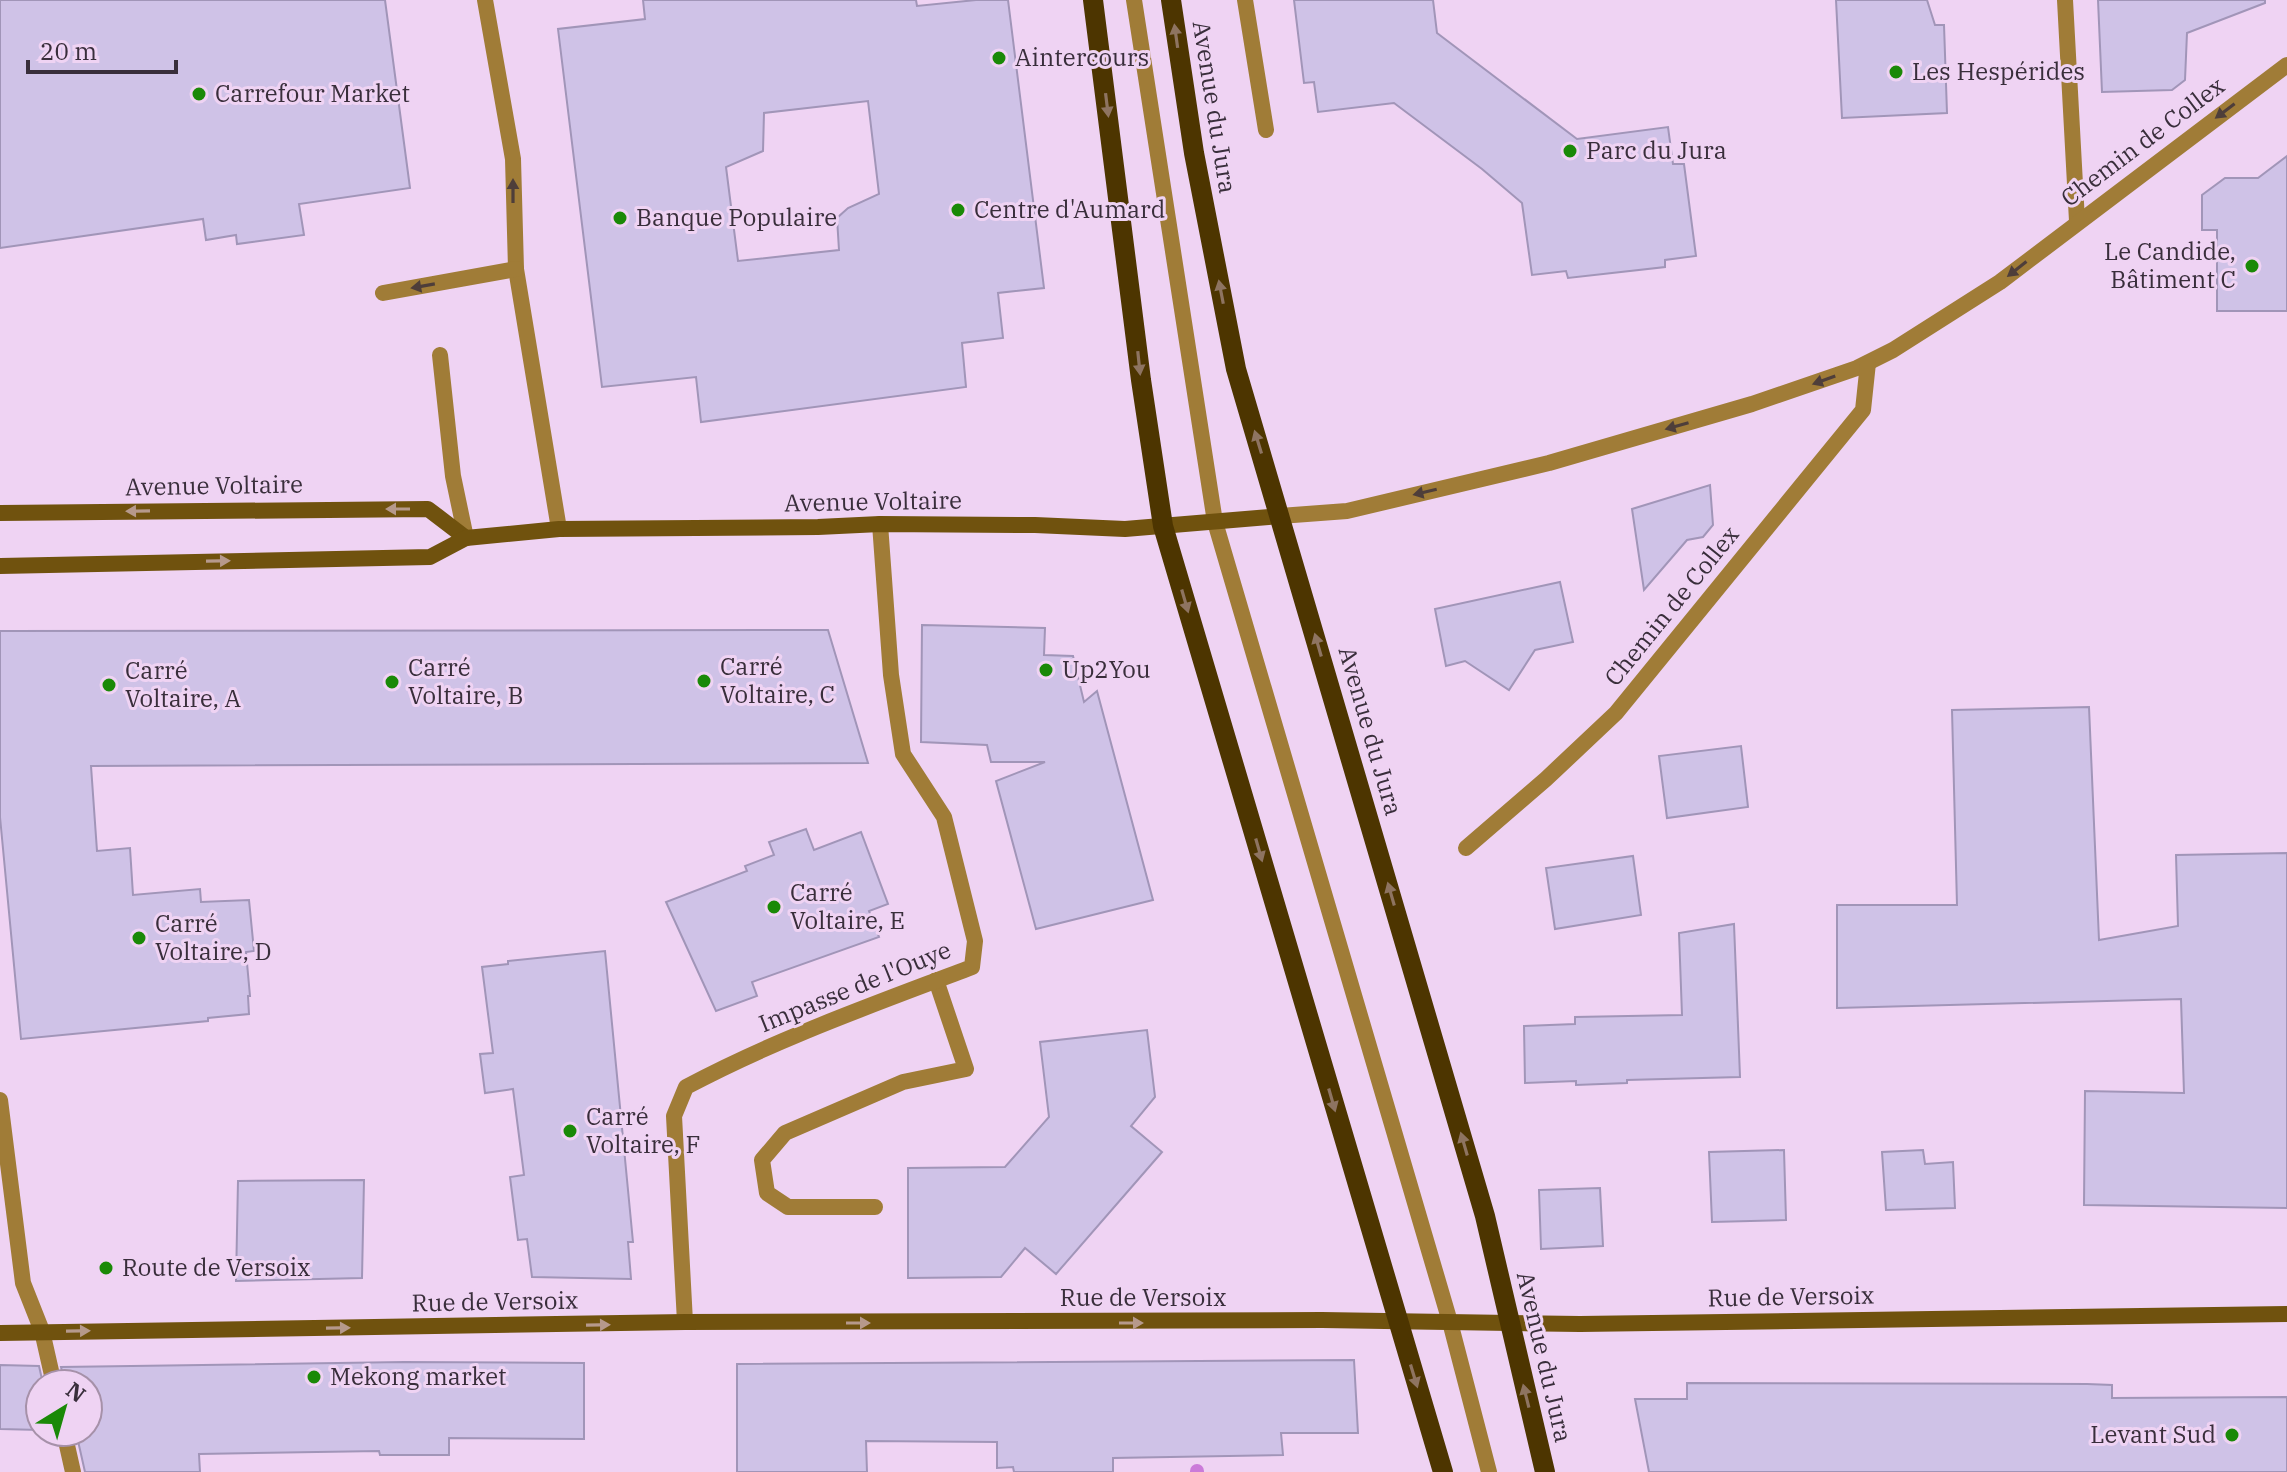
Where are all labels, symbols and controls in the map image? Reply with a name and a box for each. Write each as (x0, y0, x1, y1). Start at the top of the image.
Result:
street label: Avenue du Jura (1186, 18, 1244, 195)
one-way arrow (1169, 23, 1182, 48)
scale bar (28, 24, 176, 74)
text: 20 m (40, 35, 97, 67)
place label: Aintercours (1015, 41, 1149, 73)
marker: Aintercours (990, 49, 1008, 67)
place label: Les Hespérides (1912, 55, 2085, 87)
marker: Les Hespérides (1887, 63, 1905, 81)
street label: Chemin de Collex (2054, 69, 2231, 213)
place label: Carrefour Market (215, 77, 410, 109)
marker: Carrefour Market (190, 85, 208, 103)
one-way arrow (1100, 93, 1113, 118)
one-way arrow (2214, 103, 2235, 119)
place label: Parc du Jura (1586, 134, 1727, 166)
marker: Parc du Jura (1561, 142, 1579, 160)
one-way arrow (507, 178, 519, 203)
place label: Centre d'Aumard (974, 193, 1165, 225)
place label: Banque Populaire (636, 201, 837, 233)
marker: Centre d'Aumard (949, 201, 967, 219)
marker: Banque Populaire (611, 209, 629, 227)
place label: Le Candide, Bâtiment C (2104, 235, 2236, 295)
marker: Le Candide, Bâtiment C (2243, 257, 2261, 275)
one-way arrow (2007, 260, 2027, 276)
one-way arrow (1214, 279, 1226, 304)
one-way arrow (411, 281, 436, 293)
one-way arrow (1133, 351, 1146, 376)
one-way arrow (1812, 374, 1836, 387)
one-way arrow (1664, 420, 1688, 433)
one-way arrow (1251, 430, 1264, 454)
street label: Avenue Voltaire (125, 467, 303, 503)
street label: Avenue Voltaire (784, 483, 962, 519)
one-way arrow (1413, 486, 1438, 499)
one-way arrow (385, 503, 410, 515)
one-way arrow (125, 505, 150, 517)
street label: Chemin de Collex (1597, 519, 1746, 692)
one-way arrow (206, 555, 231, 567)
one-way arrow (1179, 589, 1192, 613)
one-way arrow (1311, 632, 1324, 656)
street label: Avenue du Jura (1332, 642, 1410, 819)
place label: Carré Voltaire, C (720, 650, 835, 710)
place label: Carré Voltaire, B (408, 651, 524, 711)
place label: Up2You (1062, 653, 1151, 685)
place label: Carré Voltaire, A (125, 654, 242, 714)
marker: Up2You (1037, 661, 1055, 679)
marker: Carré Voltaire, C (695, 672, 713, 690)
marker: Carré Voltaire, B (383, 673, 401, 691)
marker: Carré Voltaire, A (100, 676, 118, 694)
one-way arrow (1253, 839, 1266, 863)
place label: Carré Voltaire, E (790, 876, 905, 936)
one-way arrow (1384, 882, 1397, 906)
marker: Carré Voltaire, E (765, 898, 783, 916)
place label: Carré Voltaire, D (155, 907, 271, 967)
marker: Carré Voltaire, D (130, 929, 148, 947)
street label: Impasse de l'Ouye (754, 933, 955, 1039)
one-way arrow (1326, 1088, 1339, 1112)
place label: Carré Voltaire, F (586, 1100, 701, 1160)
marker: Carré Voltaire, F (561, 1122, 579, 1140)
one-way arrow (1457, 1131, 1470, 1155)
place label: Route de Versoix (122, 1251, 310, 1283)
marker: Route de Versoix (97, 1259, 115, 1277)
street label: Avenue du Jura (1510, 1268, 1580, 1445)
street label: Rue de Versoix (1707, 1279, 1875, 1313)
street label: Rue de Versoix (1060, 1281, 1226, 1313)
street label: Rue de Versoix (411, 1284, 579, 1318)
one-way arrow (846, 1317, 871, 1329)
one-way arrow (1119, 1317, 1144, 1329)
one-way arrow (586, 1319, 611, 1331)
one-way arrow (326, 1322, 351, 1334)
one-way arrow (66, 1324, 91, 1337)
place label: Mekong market (330, 1360, 507, 1392)
one-way arrow (1408, 1364, 1421, 1388)
north arrow (24, 1368, 104, 1448)
marker: Mekong market (305, 1368, 323, 1386)
text: N (61, 1375, 92, 1408)
one-way arrow (1519, 1384, 1532, 1409)
place label: Levant Sud (2090, 1418, 2216, 1450)
marker: Levant Sud (2223, 1426, 2241, 1444)

